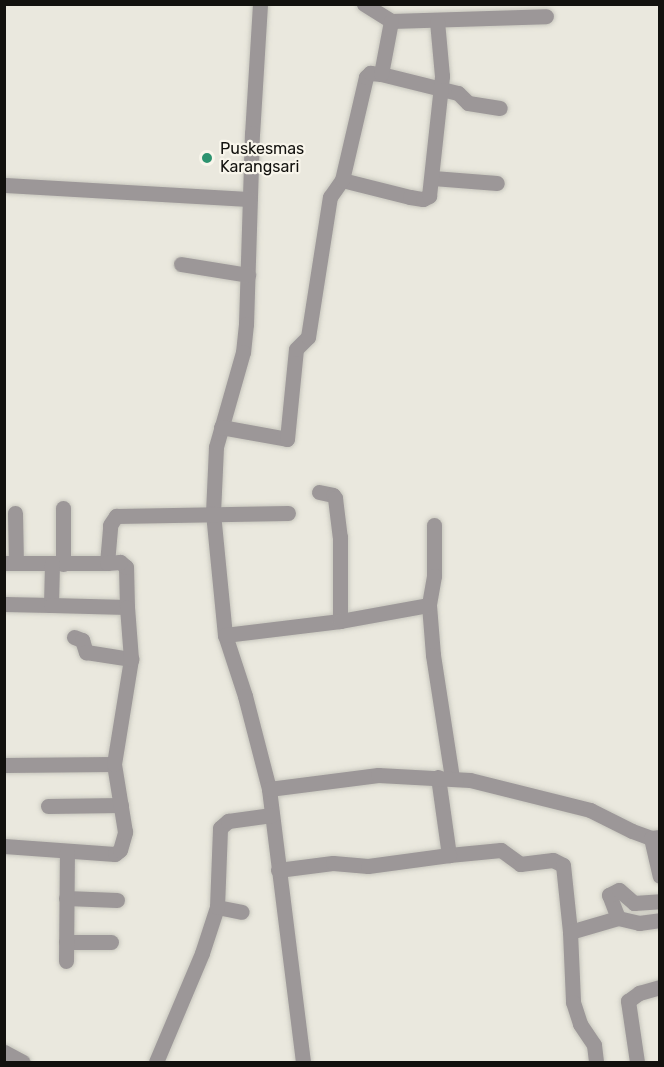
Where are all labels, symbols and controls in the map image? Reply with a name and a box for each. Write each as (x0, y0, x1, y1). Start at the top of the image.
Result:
place label: Puskesmas Karangsari (220, 139, 304, 177)
marker: Puskesmas Karangsari (198, 149, 216, 167)

